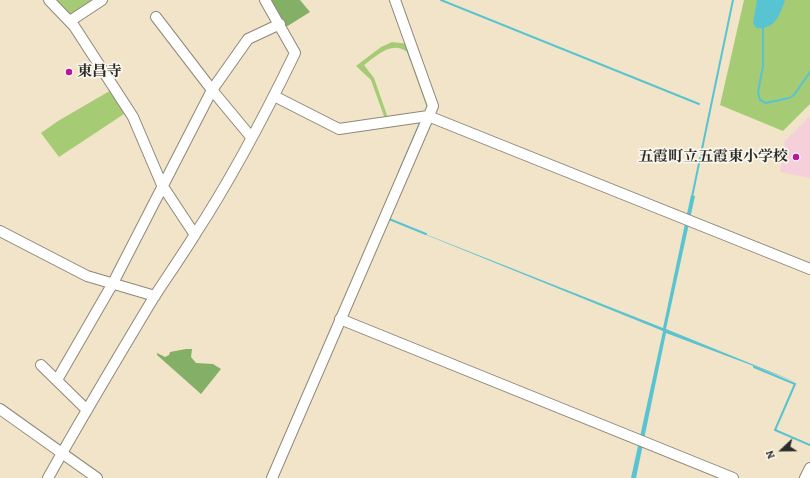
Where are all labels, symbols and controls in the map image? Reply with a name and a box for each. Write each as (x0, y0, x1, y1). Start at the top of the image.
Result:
place label: 東昌寺 (77, 63, 122, 81)
marker: 東昌寺 (64, 67, 74, 77)
place label: 五霞町立五霞東小学校 (638, 148, 788, 166)
marker: 五霞町立五霞東小学校 (791, 152, 801, 162)
north arrow (762, 430, 802, 470)
text: N (762, 448, 779, 461)

